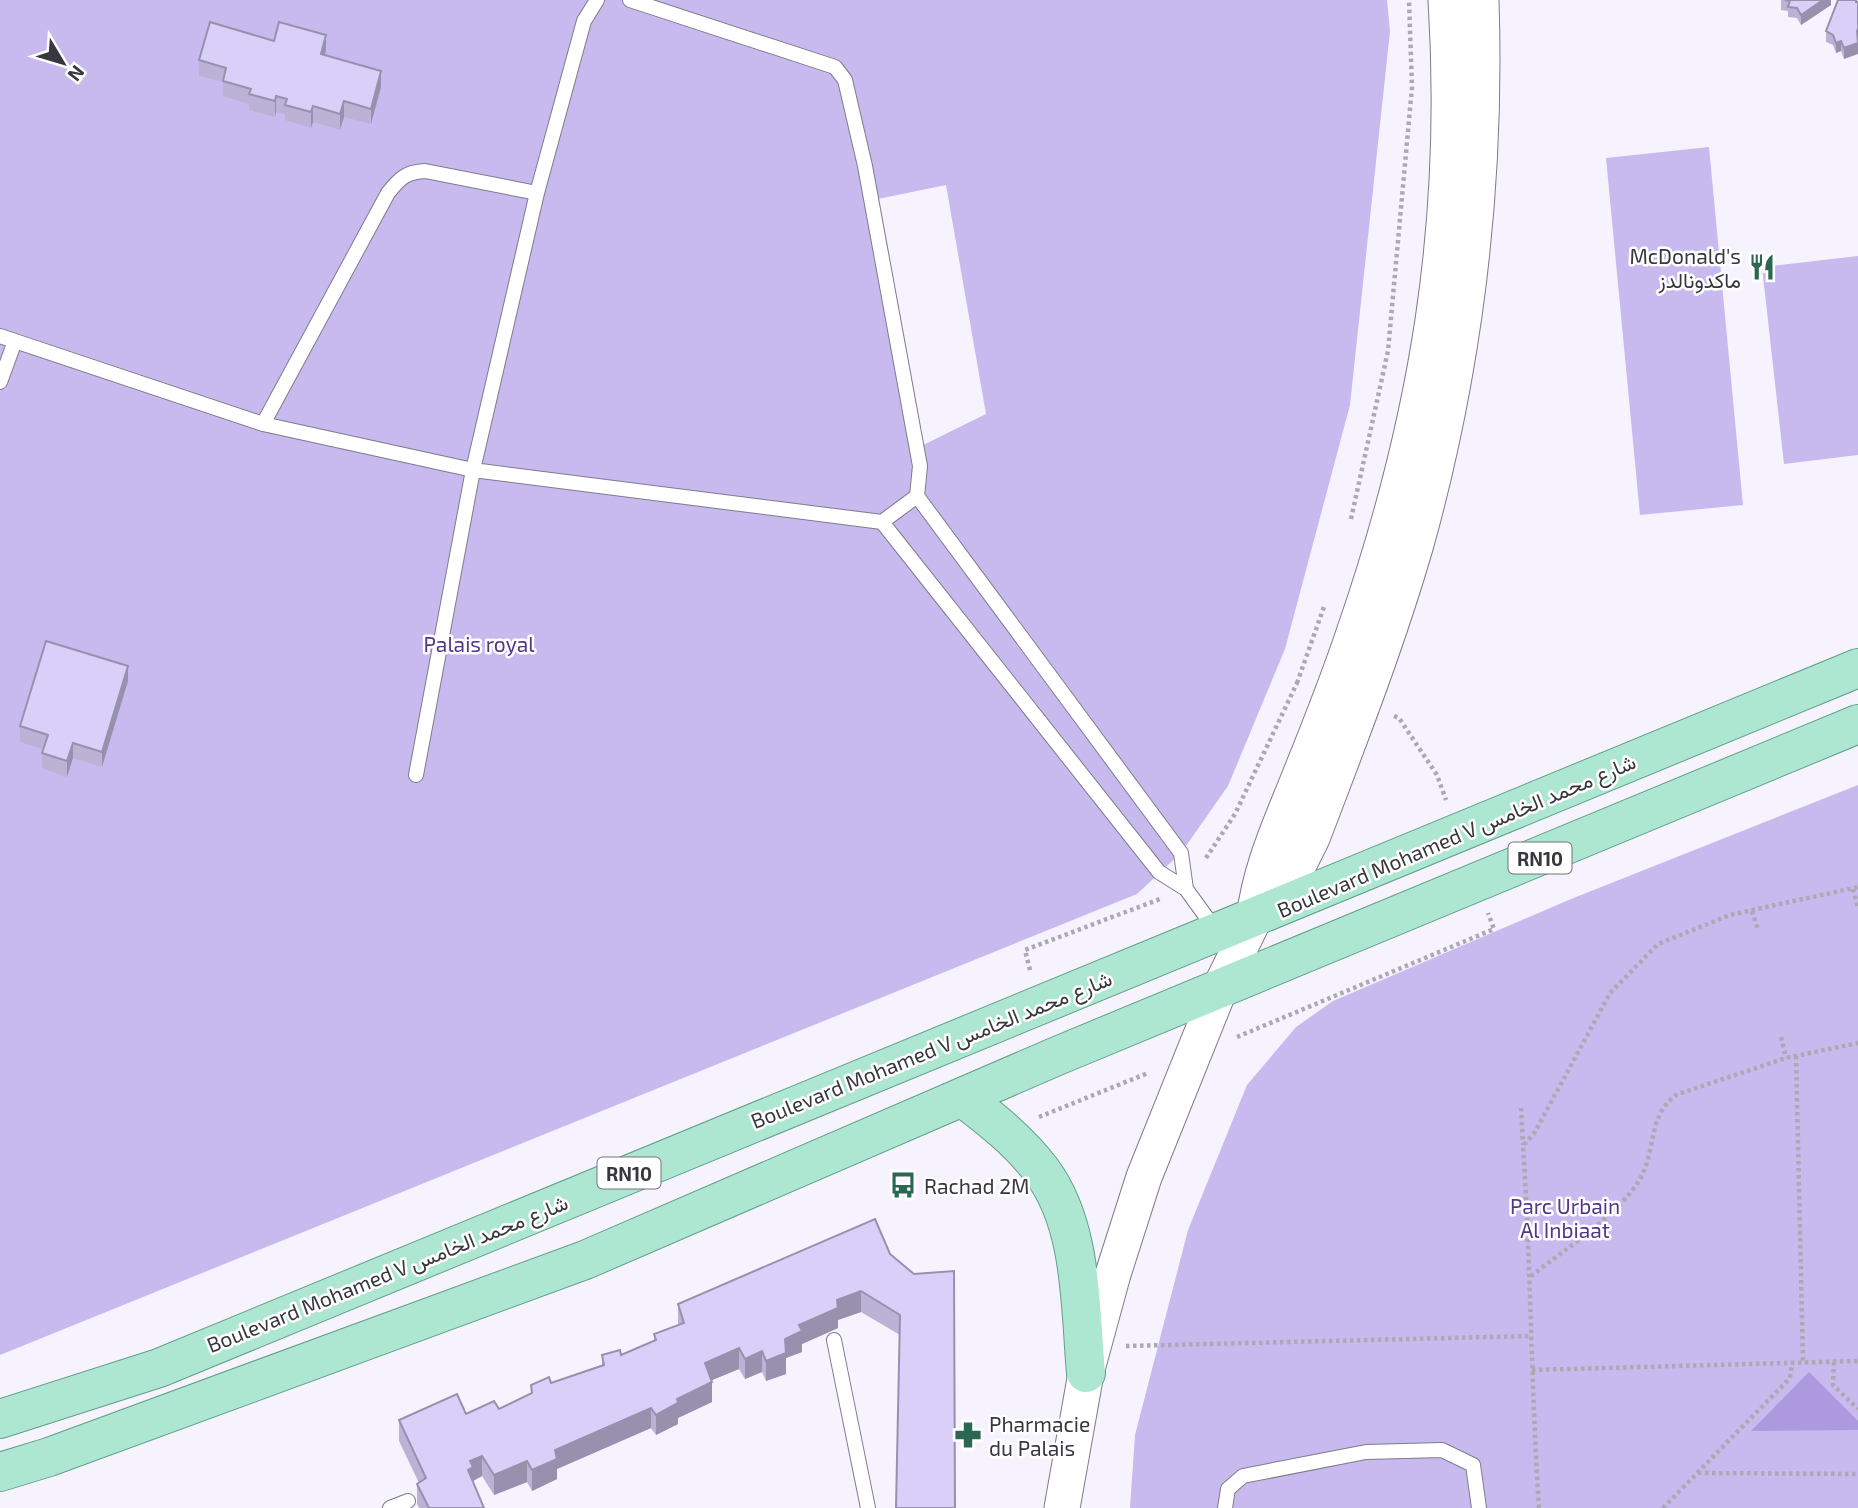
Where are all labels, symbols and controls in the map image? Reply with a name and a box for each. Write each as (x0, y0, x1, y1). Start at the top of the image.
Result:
north arrow (28, 28, 98, 98)
text: N (64, 61, 90, 86)
place label: McDonald's ماكدونالدز (1629, 243, 1741, 294)
restaurant icon: McDonald's ماكدونالدز (1747, 252, 1777, 282)
park label: Palais royal (424, 631, 535, 656)
street label: Boulevard Mohamed V شارع محمد الخامس (1273, 748, 1640, 925)
road number: RN10 (1508, 842, 1572, 874)
street label: Boulevard Mohamed V شارع محمد الخامس (747, 965, 1116, 1136)
road number: RN10 (598, 1158, 660, 1189)
bus stop icon: Rachad 2M (888, 1170, 918, 1200)
place label: Rachad 2M (924, 1173, 1029, 1198)
street label: Boulevard Mohamed V شارع محمد الخامس (203, 1189, 572, 1360)
park label: Parc Urbain Al Inbiaat (1510, 1193, 1620, 1242)
place label: Pharmacie du Palais (989, 1411, 1090, 1460)
pharmacy icon: Pharmacie du Palais (953, 1420, 983, 1450)

